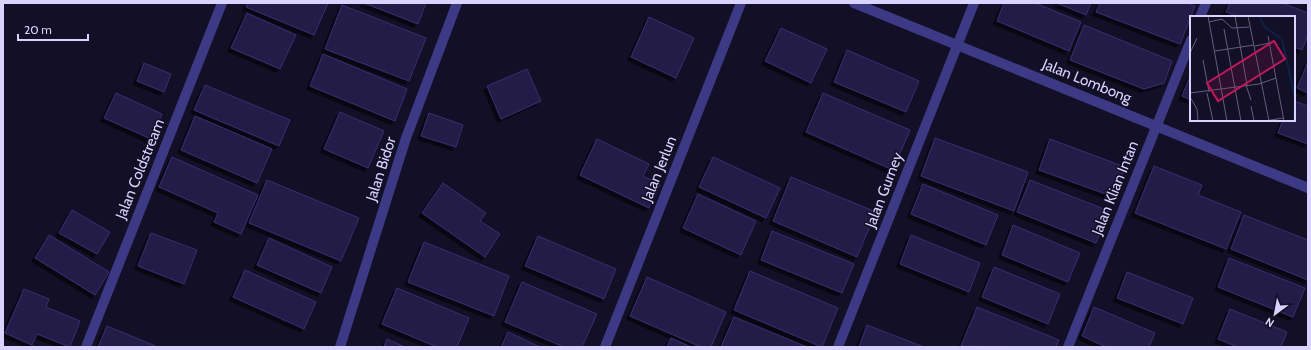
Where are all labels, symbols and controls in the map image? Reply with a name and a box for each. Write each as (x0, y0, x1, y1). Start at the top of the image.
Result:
scale bar (18, 16, 88, 42)
inset map (1190, 16, 1295, 121)
text: 20 m (24, 22, 52, 37)
street label: Jalan Lombong (1039, 55, 1135, 107)
street label: Jalan Coldstream (111, 116, 168, 223)
street label: Jalan Bidor (362, 134, 400, 204)
street label: Jalan Jerlun (637, 134, 680, 205)
street label: Jalan Klian Intan (1088, 138, 1142, 239)
street label: Jalan Gurney (861, 149, 907, 231)
north arrow (1255, 294, 1295, 334)
text: N (1263, 314, 1277, 330)

